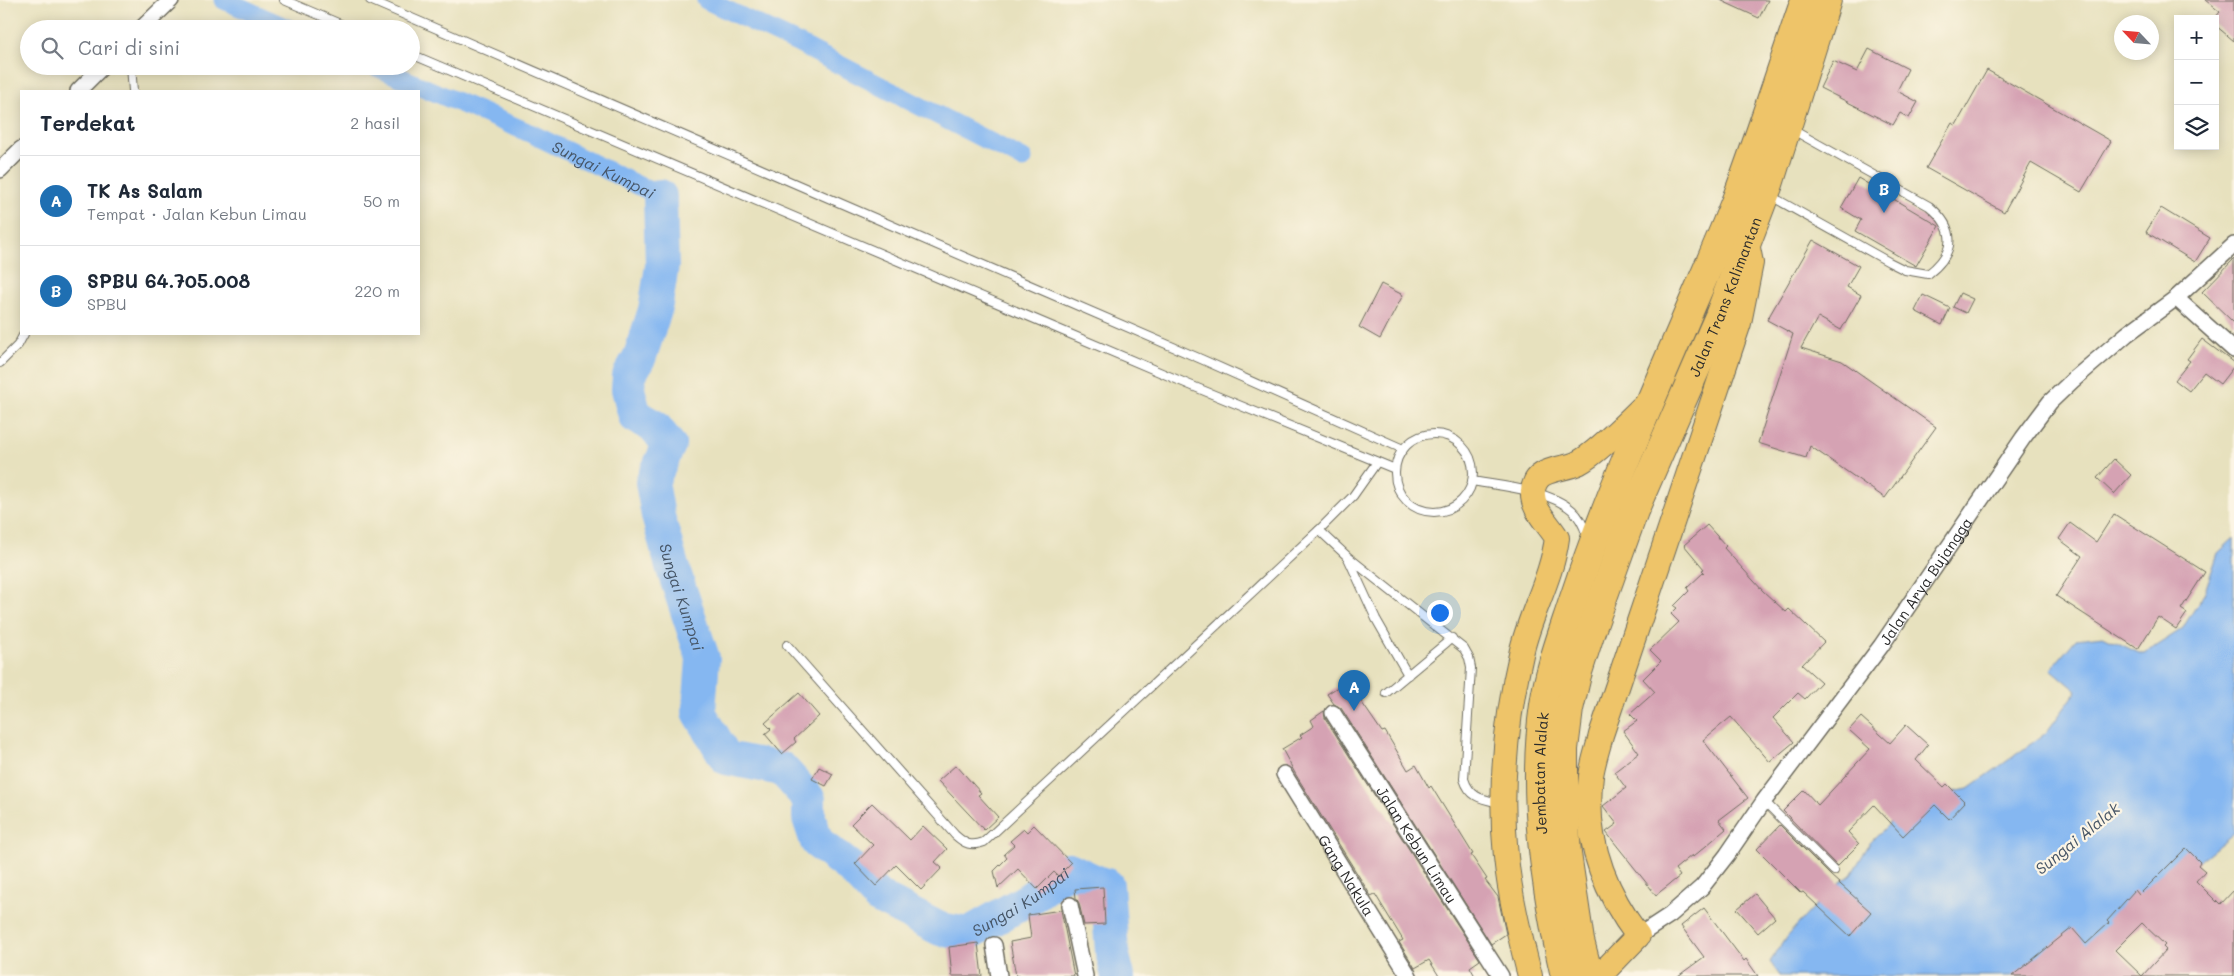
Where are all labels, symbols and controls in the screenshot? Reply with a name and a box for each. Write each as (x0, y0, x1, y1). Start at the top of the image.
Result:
north arrow (2114, 15, 2159, 60)
map controls (2174, 15, 2219, 150)
button: + (2174, 15, 2219, 60)
search box (20, 20, 420, 75)
icon: search (38, 34, 66, 62)
text: Cari di sini (78, 35, 180, 60)
button: − (2174, 60, 2219, 105)
button: layers (2174, 105, 2219, 150)
text: Terdekat (40, 109, 135, 136)
text: 2 hasil (350, 112, 400, 133)
water label: Sungai Kumpai (549, 135, 659, 203)
pin: B (1868, 172, 1900, 213)
text: TK As Salam (87, 178, 203, 203)
text: A (50, 190, 62, 211)
text: 50 m (363, 190, 400, 211)
text: Tempat · Jalan Kebun Limau (87, 203, 307, 224)
street label: Jalan Trans Kalimantan (1684, 214, 1766, 380)
text: SPBU 64.705.008 (87, 268, 250, 293)
text: B (51, 280, 61, 301)
text: 220 m (354, 280, 400, 301)
text: SPBU (87, 293, 126, 314)
street label: Jalan Arya Bujangga (1875, 513, 1976, 649)
water label: Sungai Kumpai (656, 541, 710, 653)
your location (1427, 600, 1453, 626)
pin: A (1338, 670, 1370, 711)
street label: Jembatan Alalak (1529, 711, 1553, 835)
street label: Jalan Kebun Limau (1372, 782, 1462, 907)
water label: Sungai Alalak (2030, 797, 2124, 879)
street label: Gang Nakula (1314, 831, 1379, 920)
water label: Sungai Kumpai (968, 862, 1073, 940)

